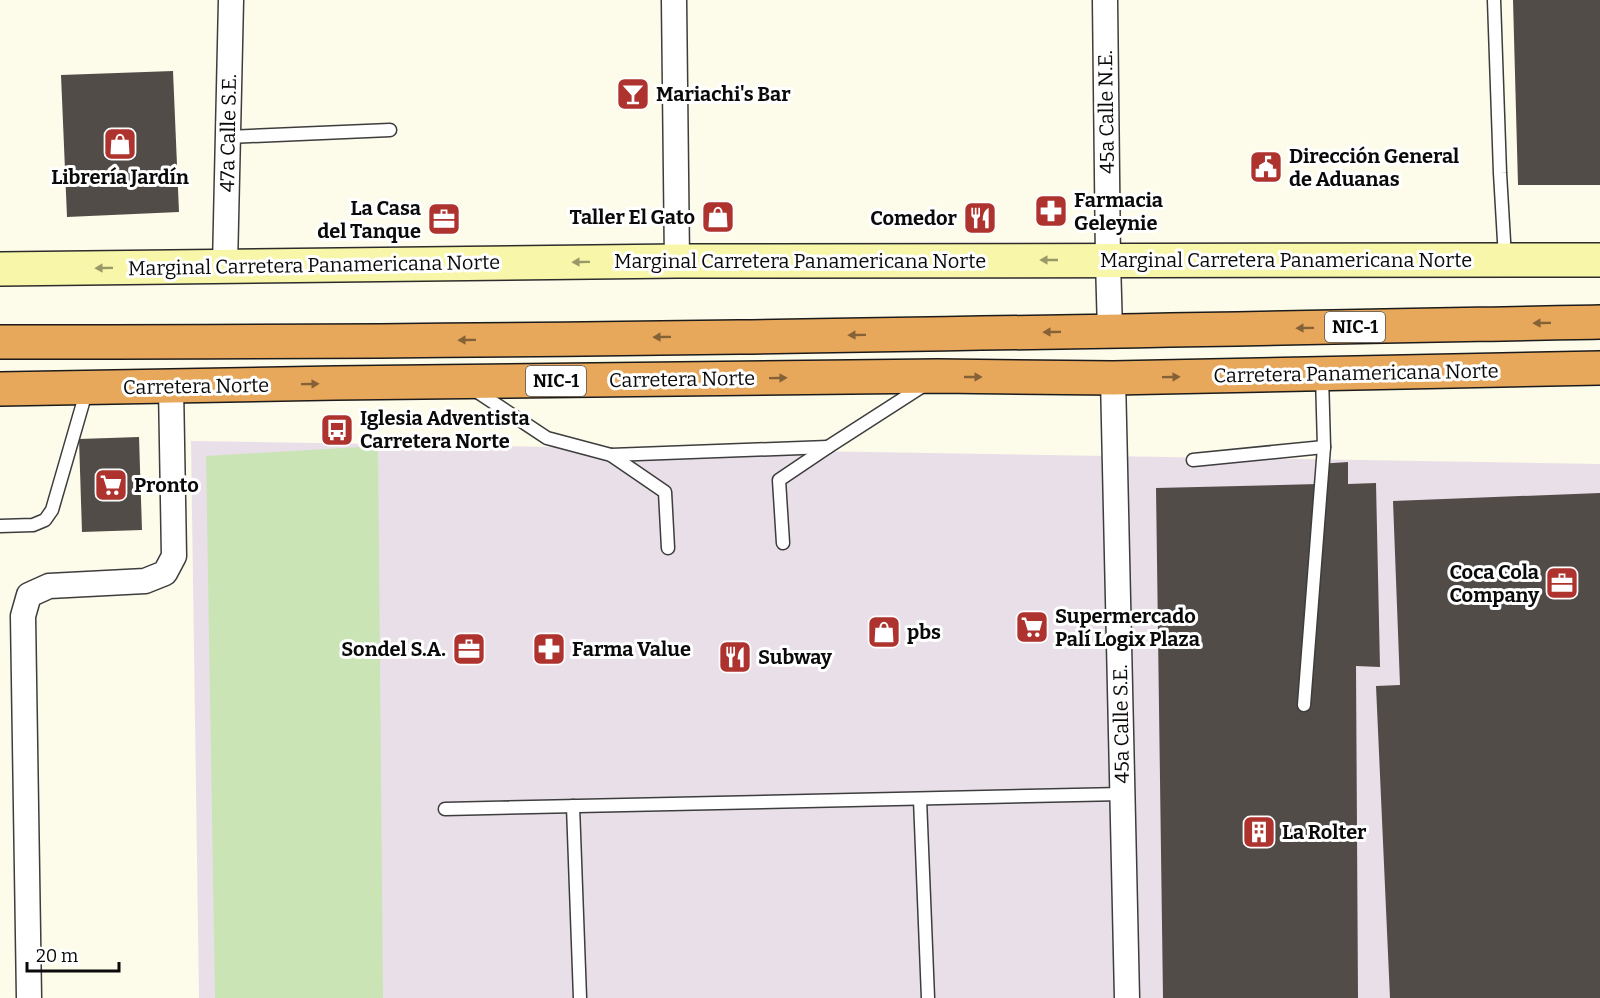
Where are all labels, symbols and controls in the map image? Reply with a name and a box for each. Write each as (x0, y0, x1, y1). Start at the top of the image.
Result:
street label: 45a Calle N.E. (1093, 50, 1119, 174)
street label: 47a Calle S.E. (215, 74, 241, 192)
bar icon: Mariachi's Bar (615, 76, 651, 112)
place label: Mariachi's Bar (656, 82, 791, 106)
shop icon: Librería Jardín (102, 126, 138, 162)
place label: Dirección General de Aduanas (1289, 144, 1459, 191)
public building icon: Dirección General de Aduanas (1248, 149, 1284, 185)
place label: Librería Jardín (51, 165, 189, 189)
place label: Farmacia Geleynie (1074, 188, 1163, 235)
pharmacy icon: Farmacia Geleynie (1033, 193, 1069, 229)
place label: La Casa del Tanque (317, 196, 421, 243)
shop icon: Taller El Gato (700, 199, 736, 235)
restaurant icon: Comedor (962, 200, 998, 236)
office icon: La Casa del Tanque (426, 201, 462, 237)
place label: Taller El Gato (569, 205, 695, 229)
place label: Comedor (870, 206, 958, 230)
street label: Marginal Carretera Panamericana Norte (1100, 248, 1472, 272)
street label: Marginal Carretera Panamericana Norte (614, 249, 986, 273)
street label: Marginal Carretera Panamericana Norte (128, 250, 500, 280)
one-way arrow (1040, 255, 1059, 265)
one-way arrow (572, 257, 591, 267)
one-way arrow (94, 263, 113, 273)
road number: NIC-1 (1325, 312, 1385, 342)
one-way arrow (1532, 319, 1551, 328)
one-way arrow (1295, 323, 1314, 333)
one-way arrow (1042, 327, 1061, 337)
one-way arrow (847, 330, 866, 339)
one-way arrow (652, 332, 671, 342)
one-way arrow (457, 335, 476, 345)
street label: Carretera Panamericana Norte (1213, 359, 1499, 387)
road number: NIC-1 (526, 366, 586, 396)
street label: Carretera Norte (609, 366, 755, 392)
one-way arrow (964, 372, 983, 382)
one-way arrow (1162, 372, 1181, 382)
street label: Carretera Norte (123, 373, 269, 399)
one-way arrow (769, 373, 788, 383)
one-way arrow (301, 379, 320, 388)
place label: Iglesia Adventista Carretera Norte (360, 406, 530, 453)
bus stop icon: Iglesia Adventista Carretera Norte (319, 412, 355, 448)
supermarket icon: Pronto (93, 467, 129, 503)
place label: Pronto (134, 473, 199, 497)
place label: Coca Cola Company (1449, 560, 1540, 607)
office icon: Coca Cola Company (1544, 565, 1580, 601)
place label: Supermercado Palí Logix Plaza (1055, 604, 1200, 651)
supermarket icon: Supermercado Palí Logix Plaza (1014, 609, 1050, 645)
shop icon: pbs (866, 614, 902, 650)
place label: pbs (907, 620, 941, 644)
office icon: Sondel S.A. (451, 631, 487, 667)
pharmacy icon: Farma Value (531, 631, 567, 667)
place label: Sondel S.A. (341, 637, 446, 661)
place label: Farma Value (572, 637, 691, 661)
restaurant icon: Subway (717, 639, 753, 675)
place label: Subway (758, 645, 833, 669)
street label: 45a Calle S.E. (1108, 664, 1134, 784)
building icon: La Rolter (1241, 814, 1277, 850)
place label: La Rolter (1282, 820, 1367, 844)
scale bar (27, 935, 118, 973)
text: 20 m (36, 945, 78, 967)

